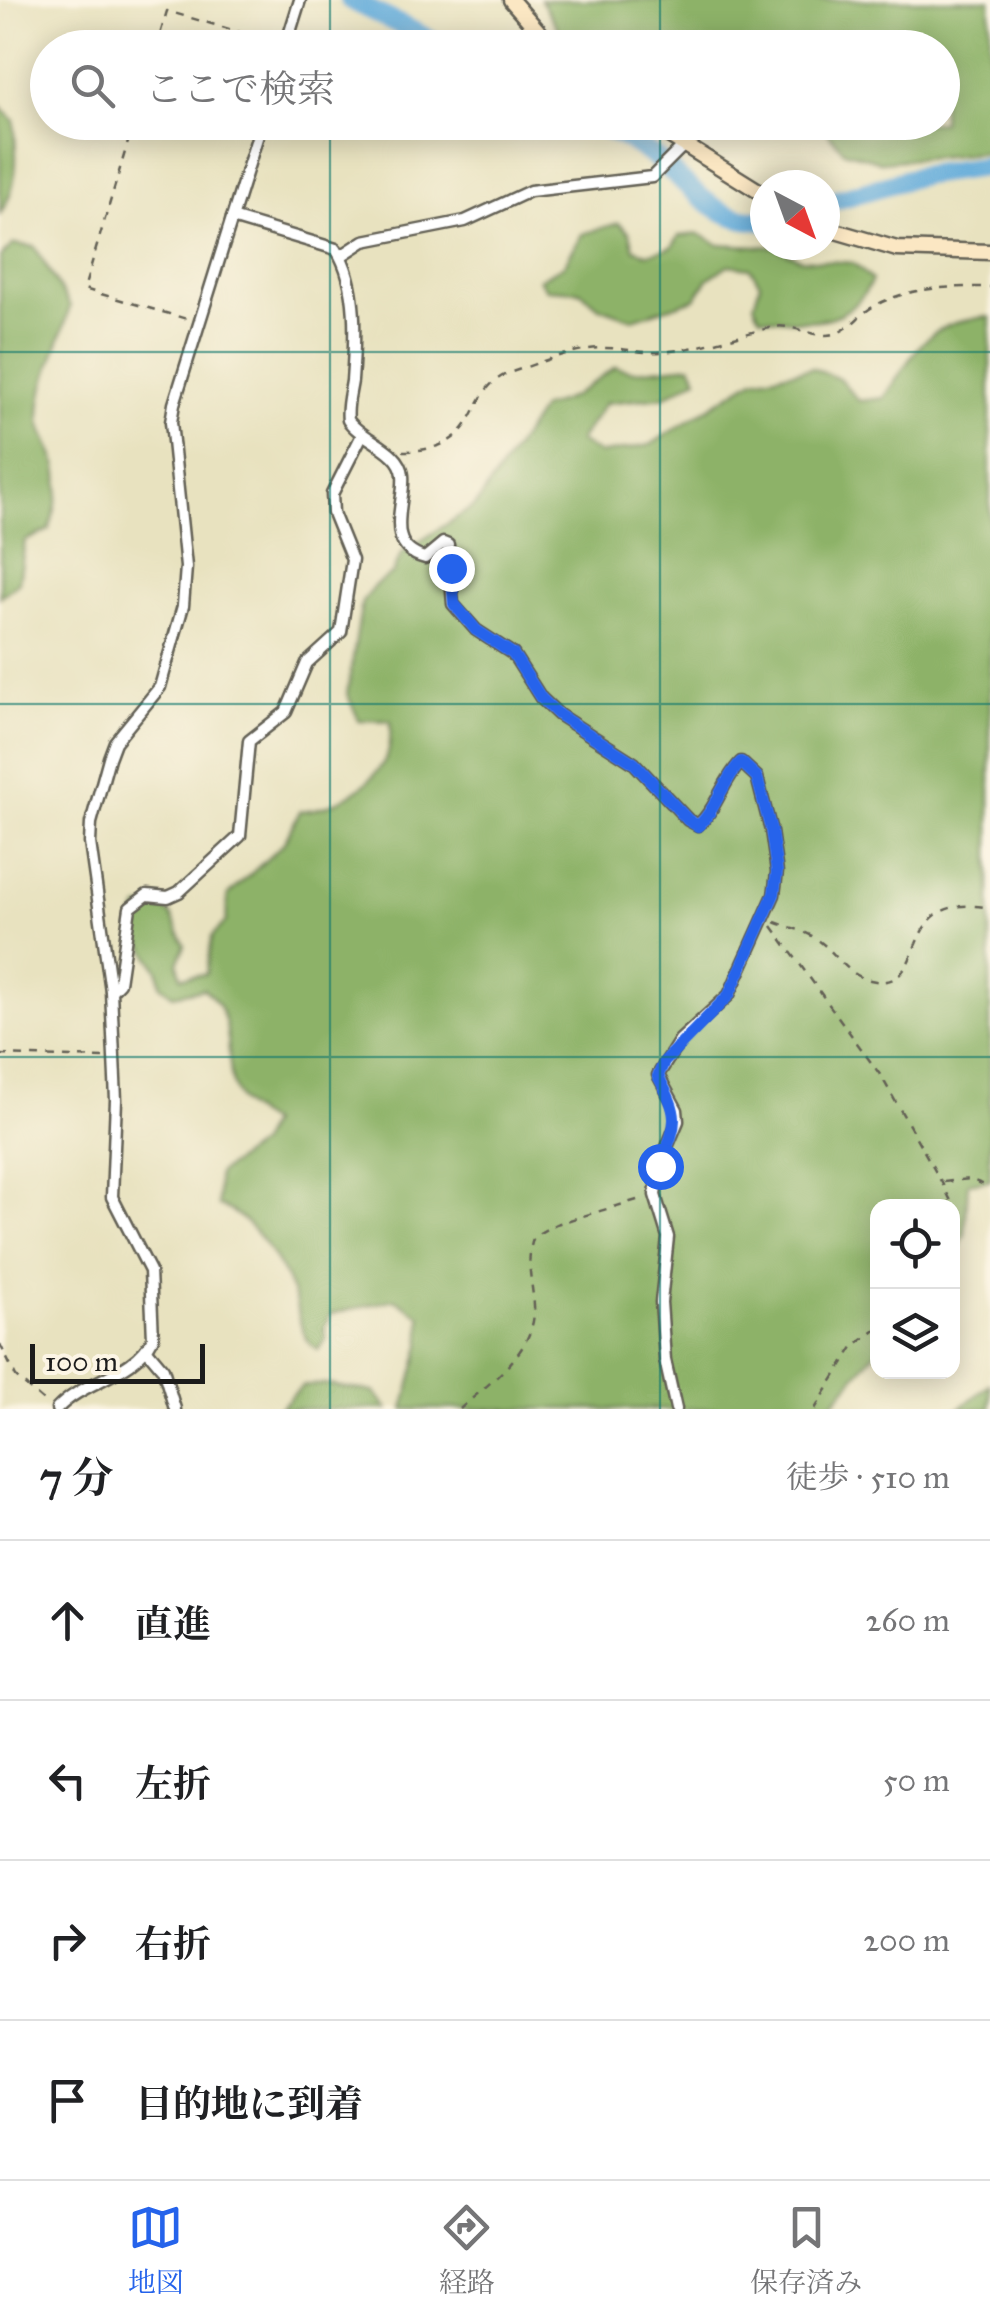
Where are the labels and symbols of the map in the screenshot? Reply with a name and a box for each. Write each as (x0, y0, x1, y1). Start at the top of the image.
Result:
north arrow (750, 170, 840, 260)
route end (429, 546, 475, 592)
route start (638, 1144, 684, 1190)
scale bar (30, 1339, 205, 1384)

